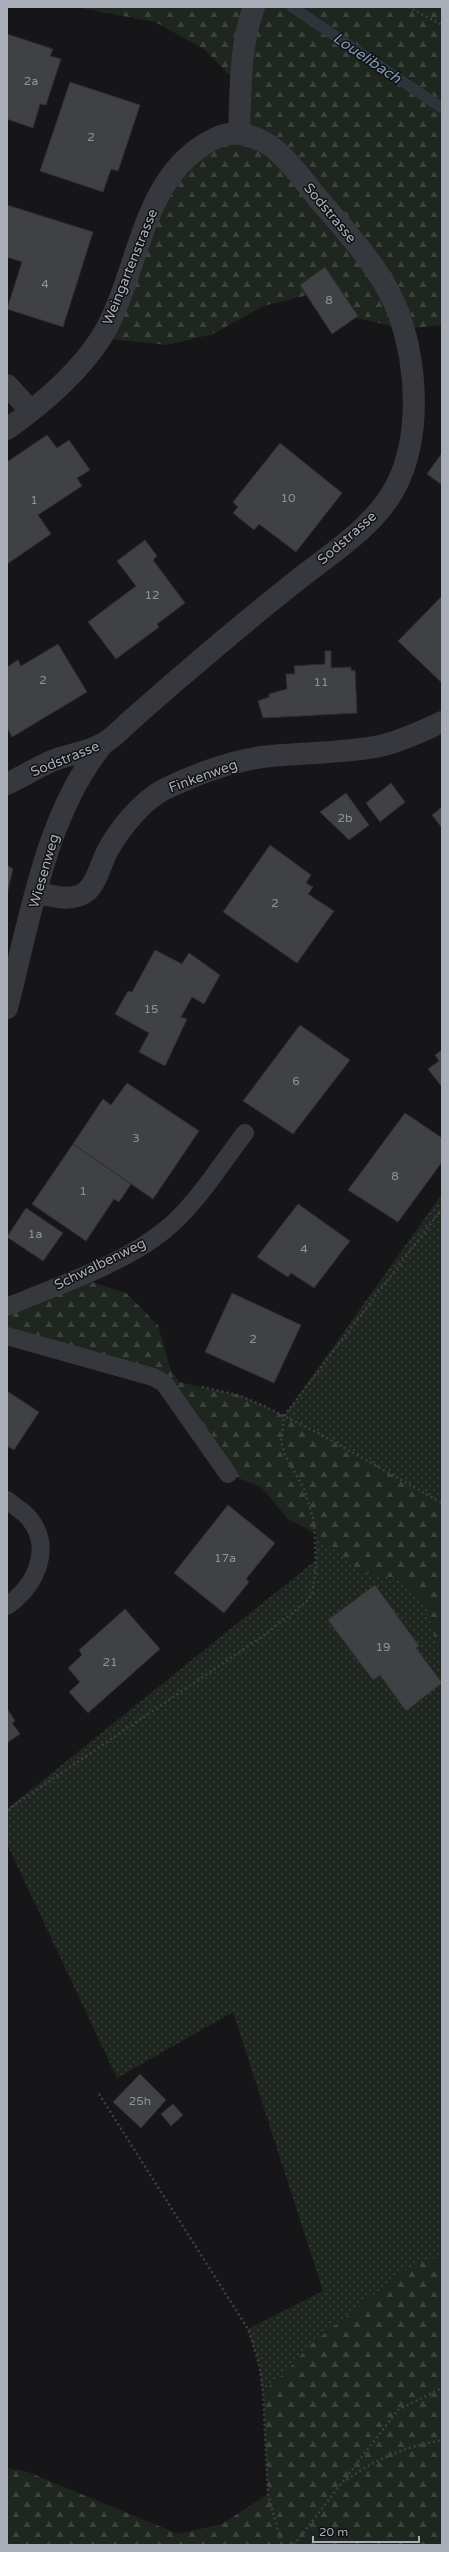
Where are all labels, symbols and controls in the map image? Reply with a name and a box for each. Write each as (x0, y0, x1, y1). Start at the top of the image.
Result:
water label: Louelibach (330, 29, 405, 88)
house number: 2a (24, 74, 38, 88)
house number: 2 (87, 130, 95, 144)
street label: Sodstrasse (300, 180, 360, 246)
street label: Weingartenstrasse (99, 206, 161, 328)
house number: 4 (41, 277, 49, 291)
house number: 8 (325, 293, 333, 307)
house number: 10 (280, 491, 296, 505)
house number: 1 (30, 493, 38, 507)
street label: Sodstrasse (314, 508, 380, 568)
house number: 12 (144, 588, 160, 602)
house number: 2 (39, 673, 47, 687)
house number: 11 (313, 675, 329, 689)
street label: Sodstrasse (28, 737, 102, 780)
street label: Finkenweg (166, 756, 240, 796)
house number: 2b (337, 811, 353, 825)
street label: Wiesenweg (25, 832, 63, 910)
house number: 2 (271, 896, 279, 910)
house number: 15 (143, 1002, 159, 1016)
house number: 6 (292, 1074, 300, 1088)
house number: 3 (132, 1131, 140, 1145)
house number: 8 (391, 1169, 399, 1183)
house number: 1 (79, 1184, 87, 1198)
house number: 1a (28, 1227, 42, 1241)
street label: Schwalbenweg (51, 1234, 149, 1294)
house number: 4 (300, 1242, 308, 1256)
house number: 2 (249, 1332, 257, 1346)
house number: 17a (214, 1551, 236, 1565)
house number: 19 (375, 1640, 391, 1654)
house number: 21 (102, 1655, 118, 1669)
house number: 25h (129, 2094, 151, 2108)
scale bar (313, 2518, 419, 2544)
text: 20 m (319, 2525, 348, 2539)

